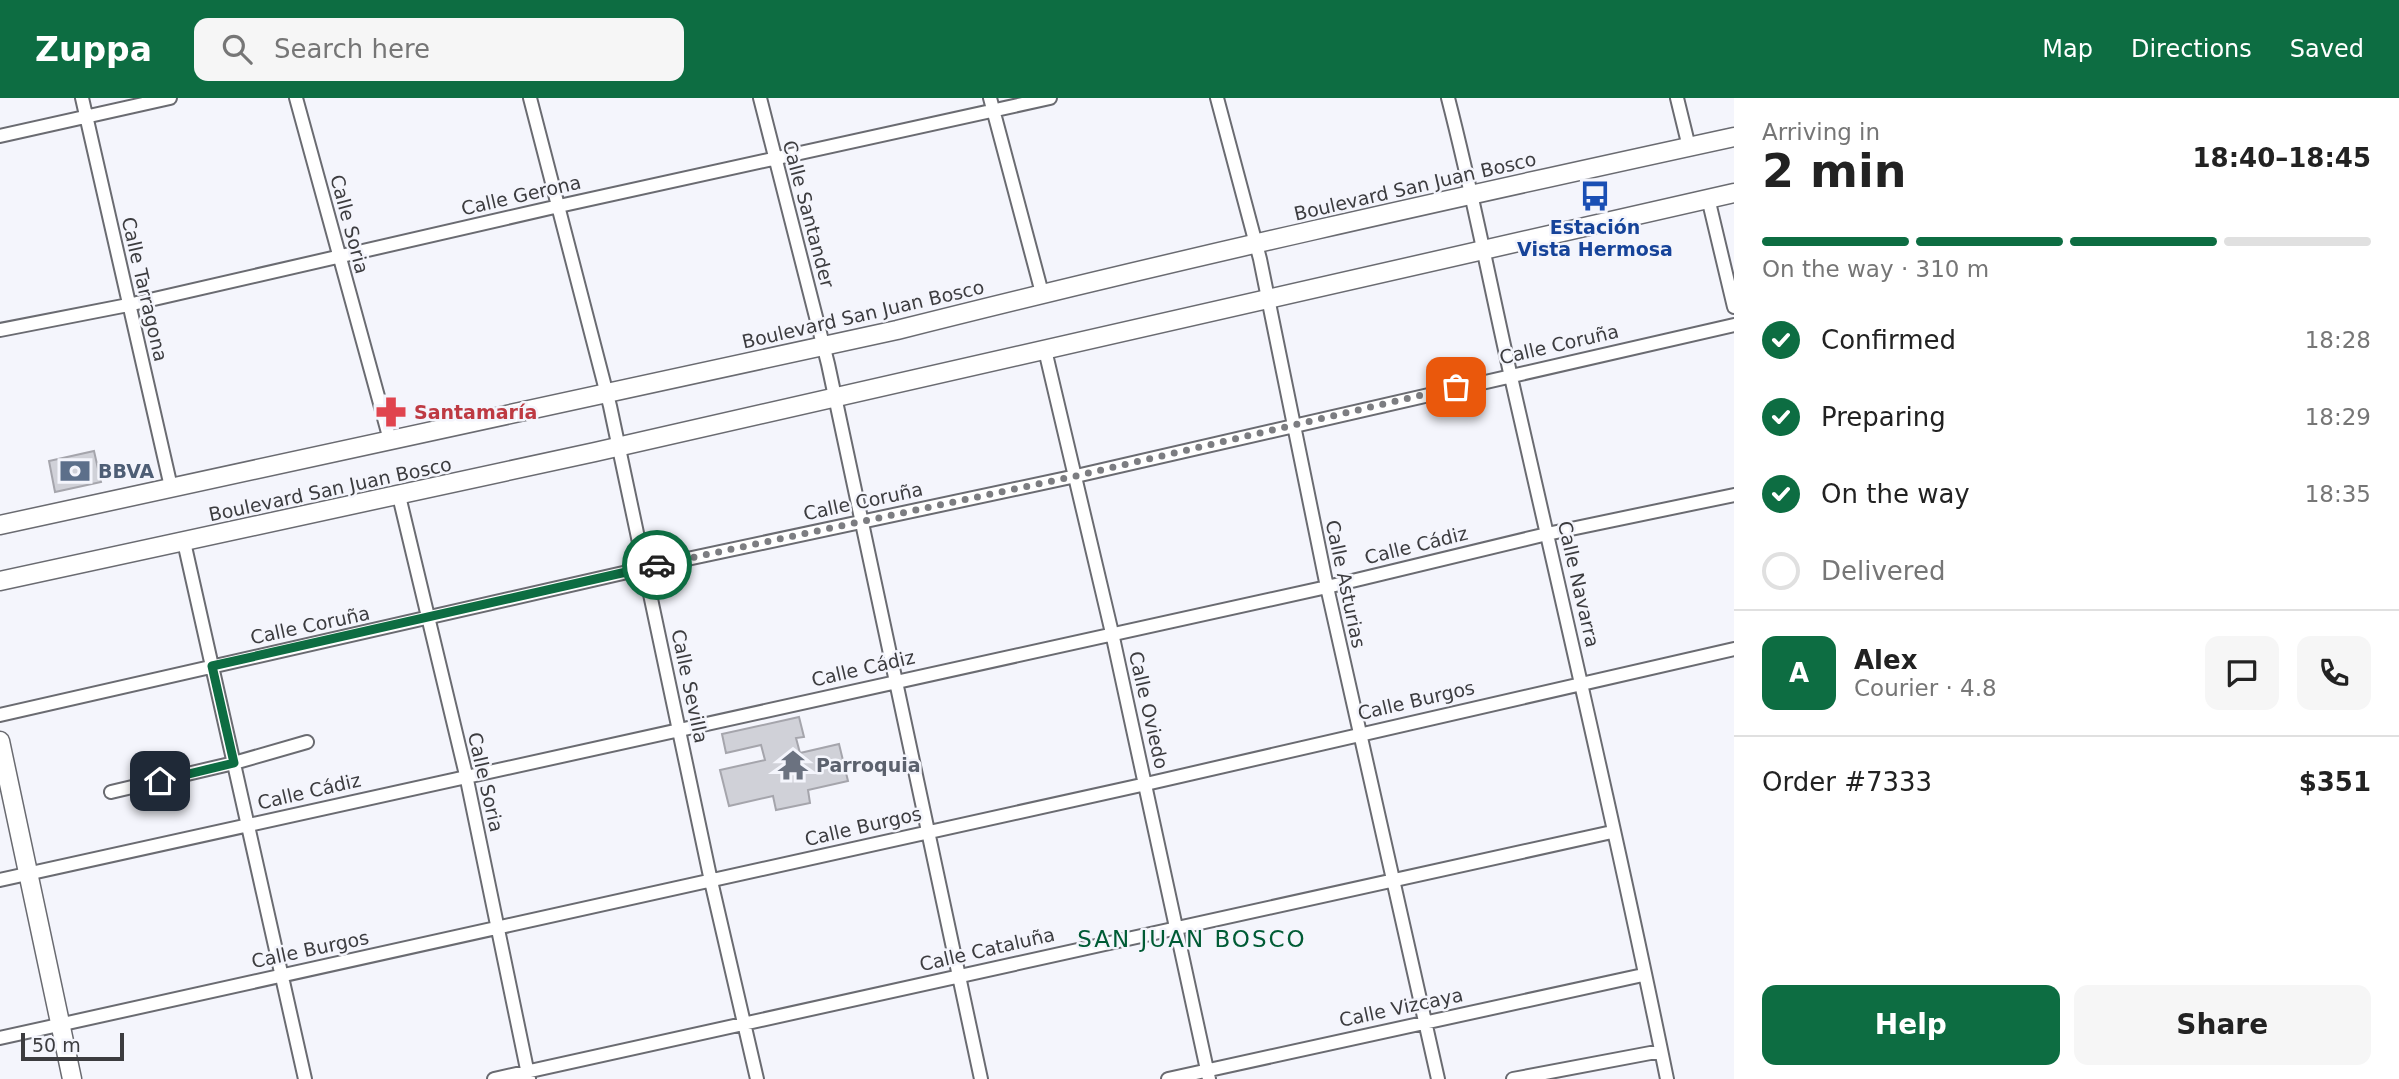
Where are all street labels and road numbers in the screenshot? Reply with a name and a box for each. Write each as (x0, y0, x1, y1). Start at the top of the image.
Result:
street label: Calle Santander (779, 138, 839, 290)
street label: Boulevard San Juan Bosco (1292, 147, 1538, 225)
street label: Calle Gerona (459, 171, 583, 219)
street label: Calle Soria (326, 172, 374, 276)
street label: Calle Tarragona (118, 215, 172, 363)
street label: Boulevard San Juan Bosco (740, 275, 986, 353)
street label: Calle Coruña (1497, 320, 1621, 368)
street label: Boulevard San Juan Bosco (206, 452, 454, 526)
street label: Calle Coruña (801, 478, 925, 524)
street label: Calle Asturias (1322, 518, 1370, 650)
street label: Calle Navarra (1554, 519, 1604, 649)
street label: Calle Cádiz (1362, 522, 1470, 568)
street label: Calle Coruña (248, 602, 372, 648)
street label: Calle Sevilla (667, 627, 713, 745)
street label: Calle Cádiz (809, 645, 917, 691)
street label: Calle Oviedo (1125, 649, 1173, 771)
street label: Calle Burgos (1355, 676, 1477, 724)
street label: Calle Soria (464, 730, 508, 834)
street label: Calle Cádiz (255, 768, 363, 814)
street label: Calle Burgos (802, 802, 924, 850)
street label: Calle Cataluña (917, 923, 1057, 975)
street label: Calle Burgos (249, 926, 371, 972)
street label: Calle Vizcaya (1337, 983, 1465, 1031)

